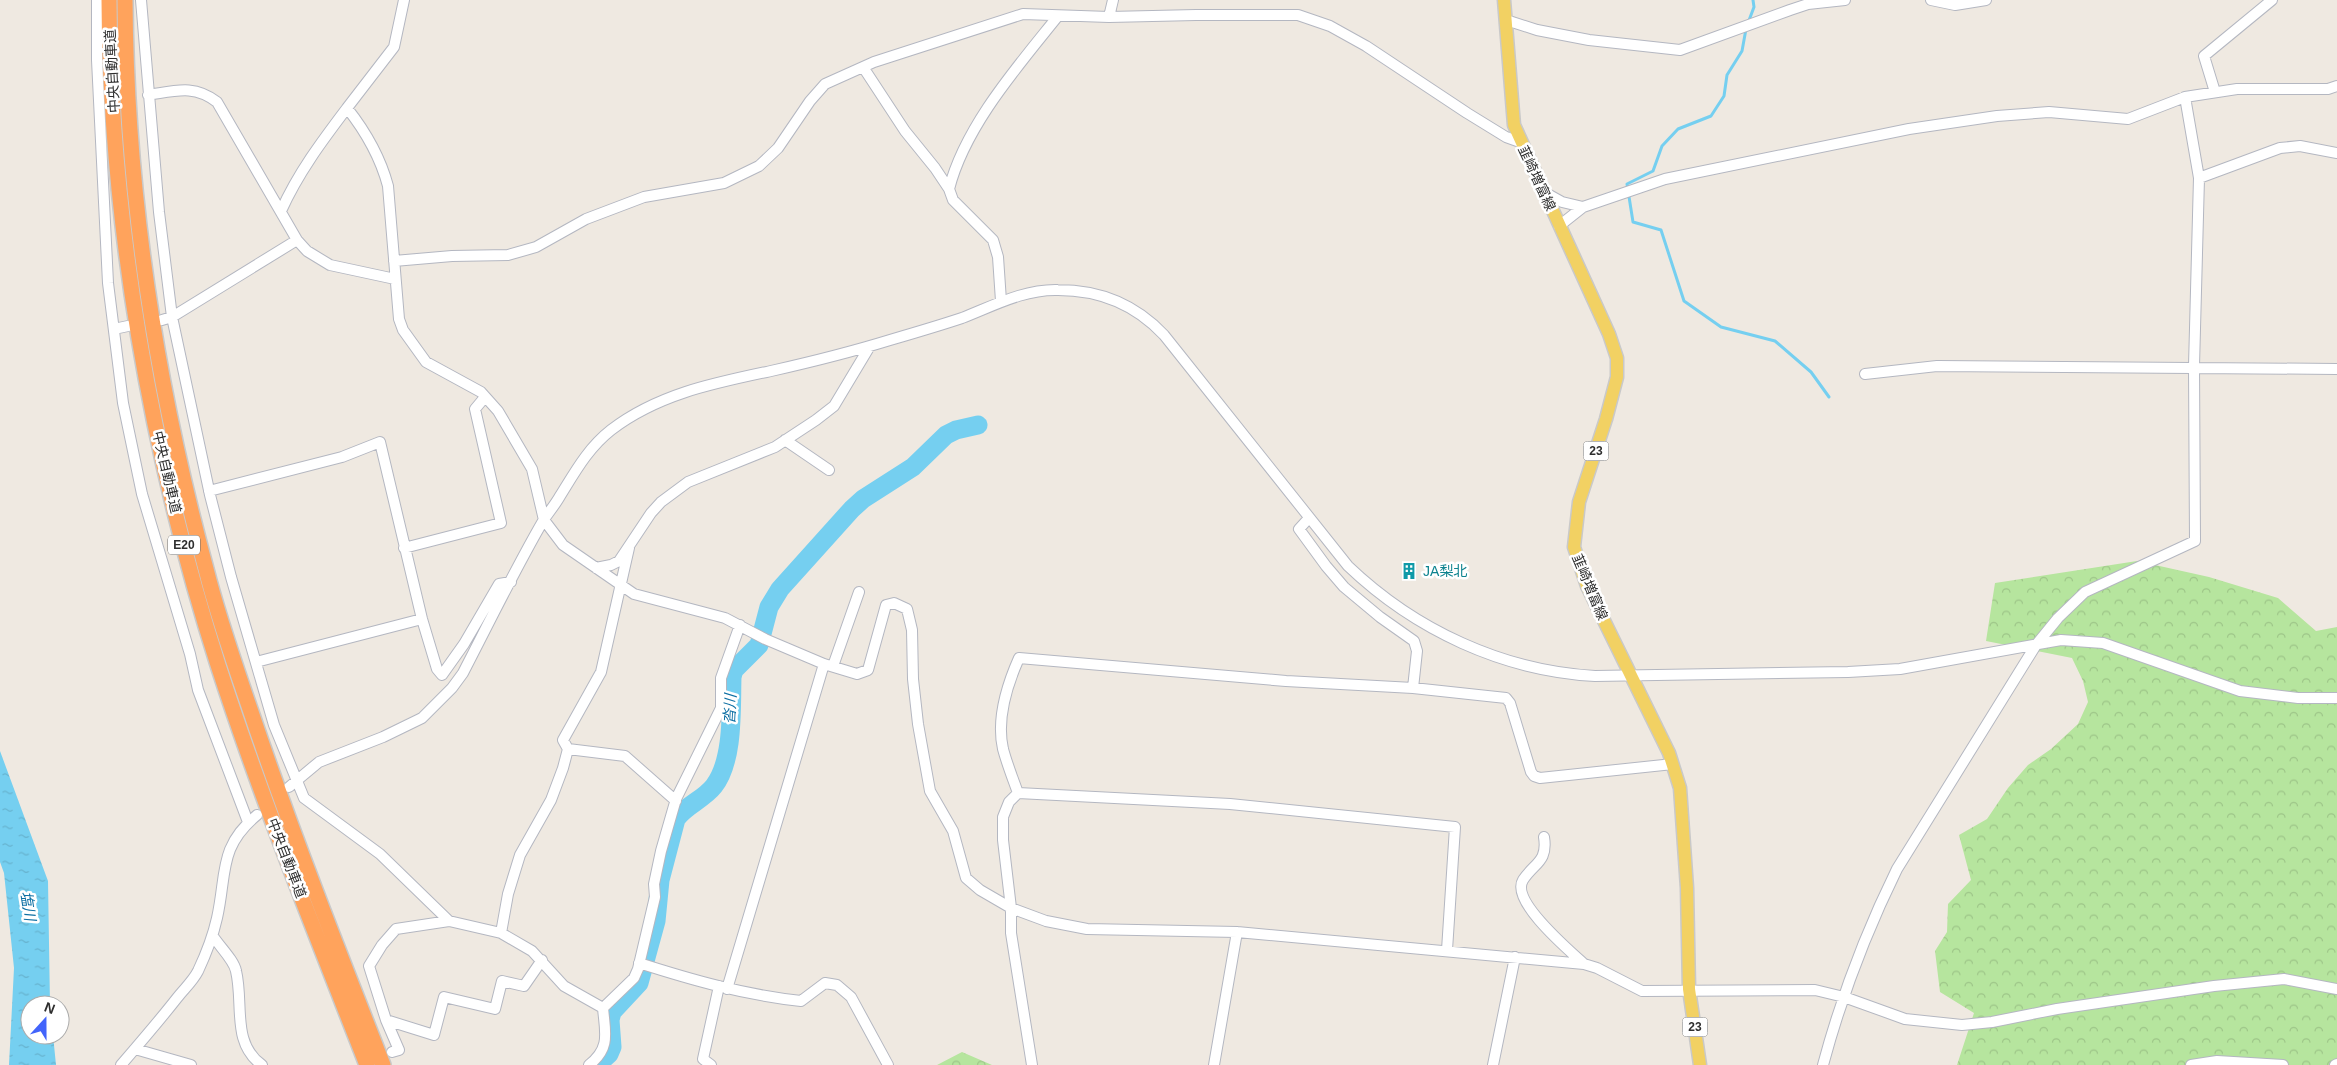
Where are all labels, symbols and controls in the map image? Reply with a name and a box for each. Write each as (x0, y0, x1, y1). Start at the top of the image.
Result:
street label: 中央自動車道 (102, 29, 122, 113)
street label: 韮崎増富線 (1515, 143, 1559, 213)
street label: 中央自動車道 (150, 429, 184, 515)
road number: 23 (1584, 442, 1608, 461)
road number: E20 (168, 536, 200, 554)
street label: 韮崎増富線 (1569, 552, 1611, 622)
building icon: JA梨北 (1399, 561, 1419, 581)
place label: JA梨北 (1423, 563, 1467, 579)
water label: 沓川 (720, 692, 739, 724)
street label: 中央自動車道 (264, 816, 310, 900)
water label: 塩川 (18, 890, 40, 924)
north arrow (20, 995, 70, 1045)
text: N (42, 999, 57, 1017)
road number: 23 (1682, 1018, 1708, 1036)

